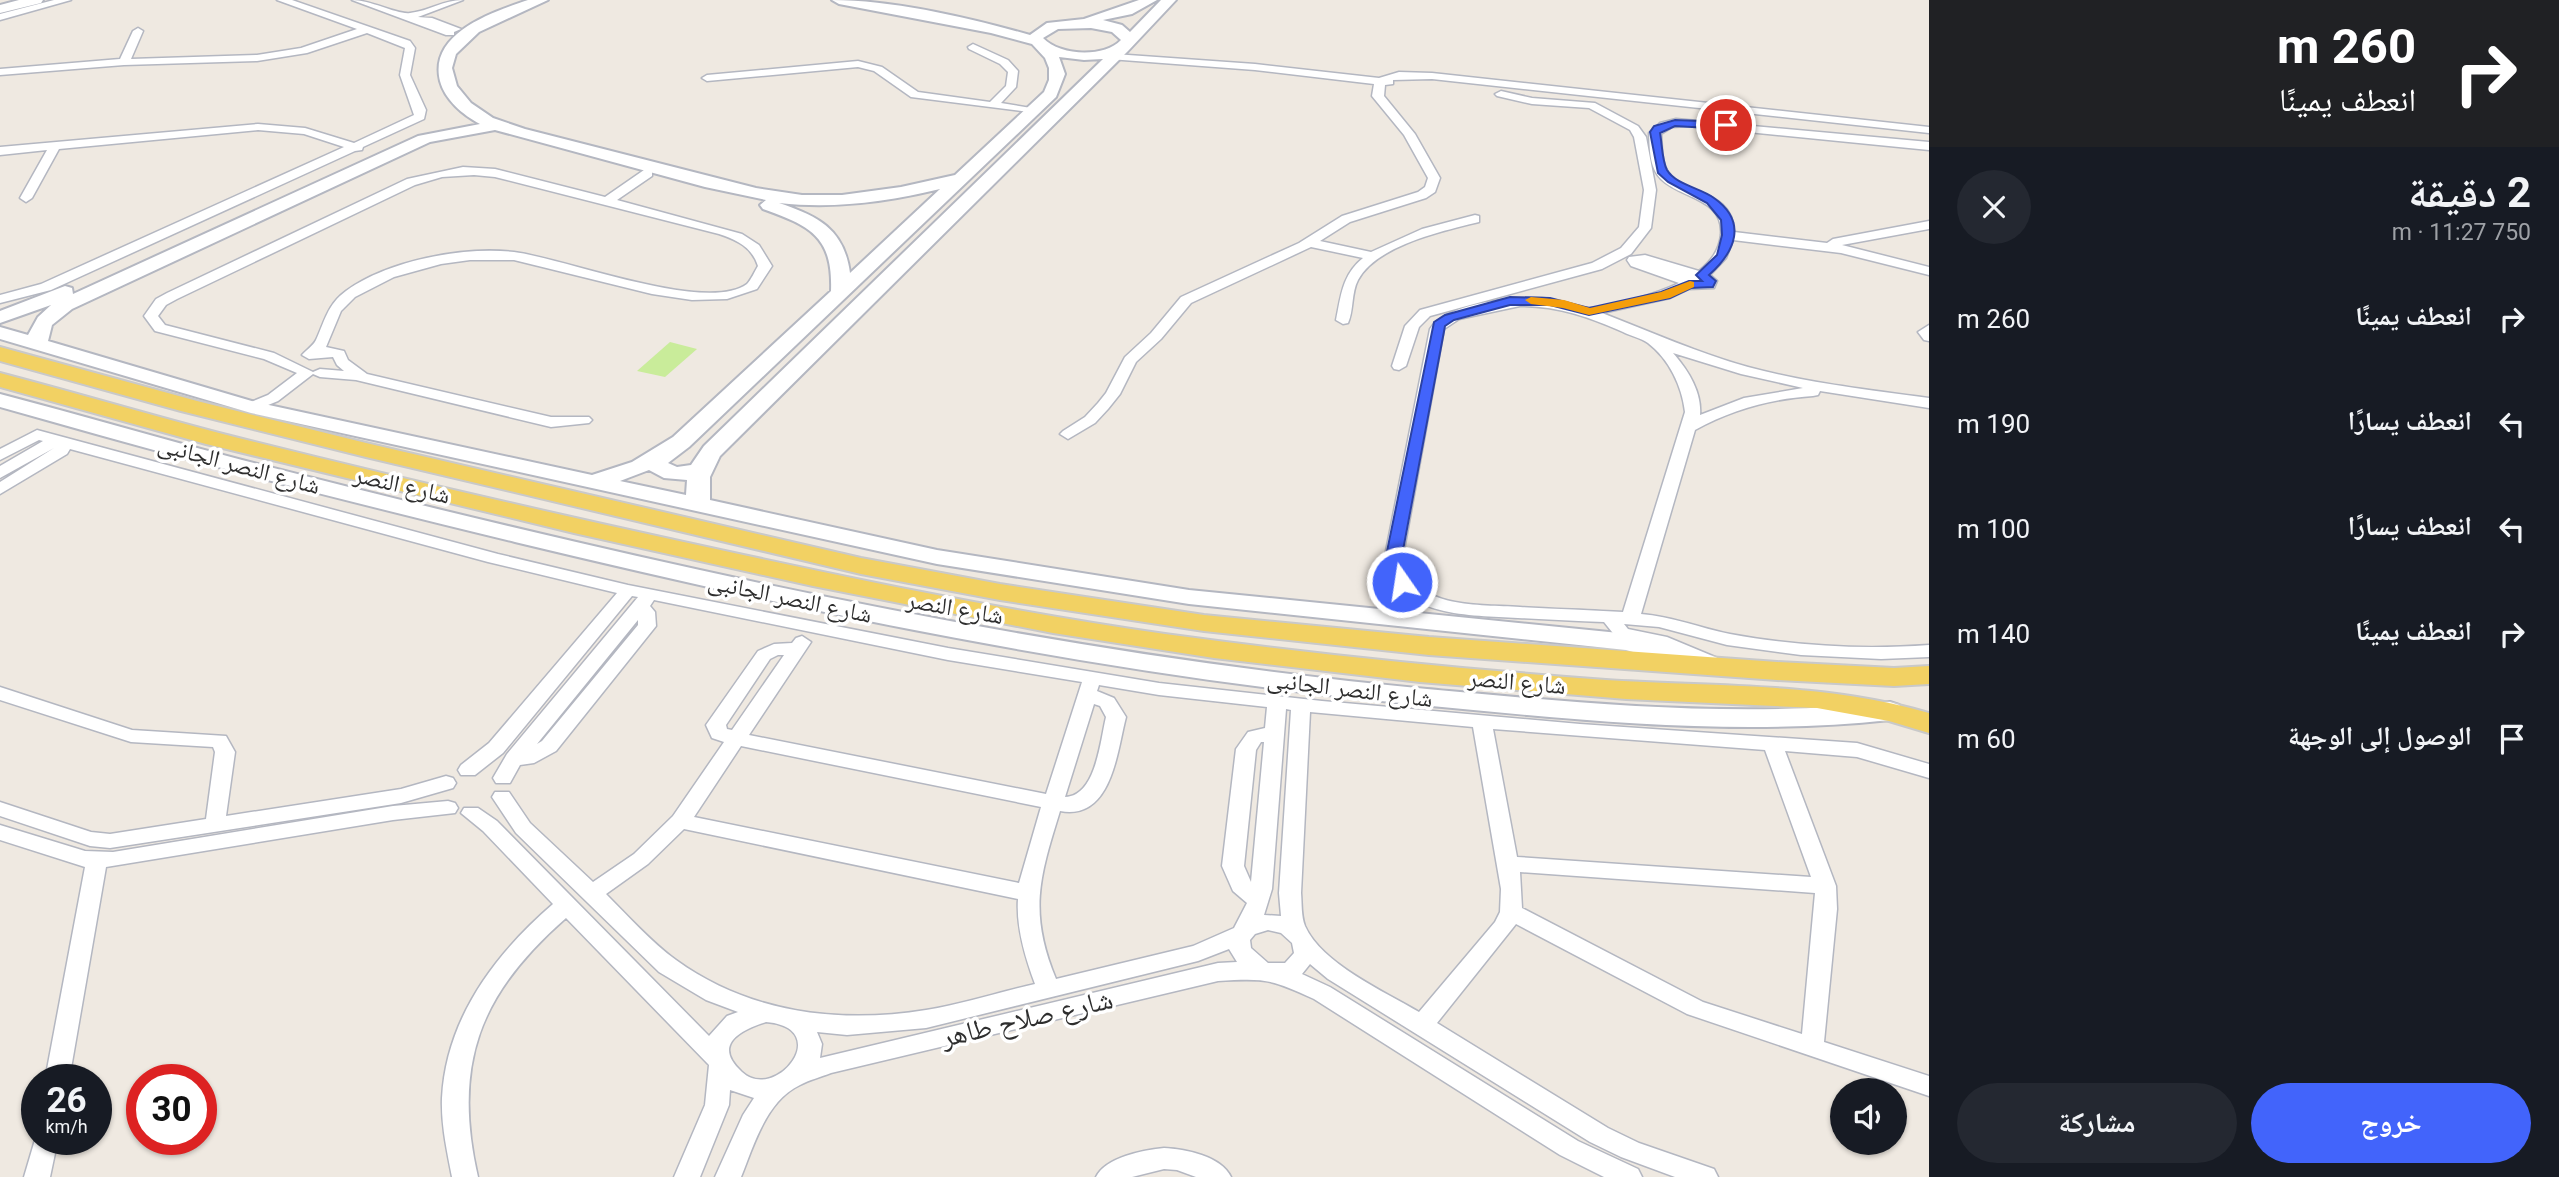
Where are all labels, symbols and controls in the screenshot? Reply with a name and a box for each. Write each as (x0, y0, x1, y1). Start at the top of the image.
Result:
text: 260 m (2277, 18, 2416, 75)
icon: right (2440, 28, 2531, 119)
text: انعطف يمينًا (2279, 81, 2416, 119)
pin (1696, 95, 1756, 155)
icon: arrive (1707, 106, 1745, 144)
text: 2 دقيقة (2408, 168, 2531, 217)
button: close (1957, 170, 2031, 244)
text: 750 m · 11:27 (2392, 219, 2531, 246)
icon: right (2493, 300, 2531, 338)
text: انعطف يمينًا (2355, 301, 2472, 331)
text: 260 m (1957, 304, 2030, 334)
icon: left (2493, 405, 2531, 443)
text: انعطف يسارًا (2348, 406, 2472, 436)
text: 190 m (1957, 409, 2030, 439)
street label: شارع النصر الجانبى (155, 430, 323, 501)
street label: شارع النصر (350, 460, 453, 511)
icon: left (2493, 510, 2531, 548)
text: انعطف يسارًا (2348, 511, 2472, 541)
text: 100 m (1957, 514, 2030, 544)
position arrow (1365, 545, 1439, 619)
street label: شارع النصر الجانبى (705, 567, 874, 630)
street label: شارع النصر (903, 586, 1006, 631)
icon: right (2493, 615, 2531, 653)
text: انعطف يمينًا (2355, 616, 2472, 646)
text: 140 m (1957, 619, 2030, 649)
street label: شارع النصر (1466, 664, 1567, 701)
street label: شارع النصر الجانبى (1265, 665, 1434, 714)
icon: arrive (2493, 720, 2531, 758)
text: الوصول إلى الوجهة (2288, 721, 2472, 751)
text: 60 m (1957, 724, 2016, 754)
street label: شارع صلاح طاهر (937, 982, 1116, 1055)
speed limit sign: 30 (126, 1064, 217, 1155)
map controls (1830, 1078, 1907, 1155)
button: sound (1830, 1078, 1907, 1155)
text: 26 (46, 1080, 87, 1121)
button: مشاركة (1957, 1083, 2237, 1163)
button: خروج (2251, 1083, 2531, 1163)
text: km/h (45, 1116, 88, 1137)

